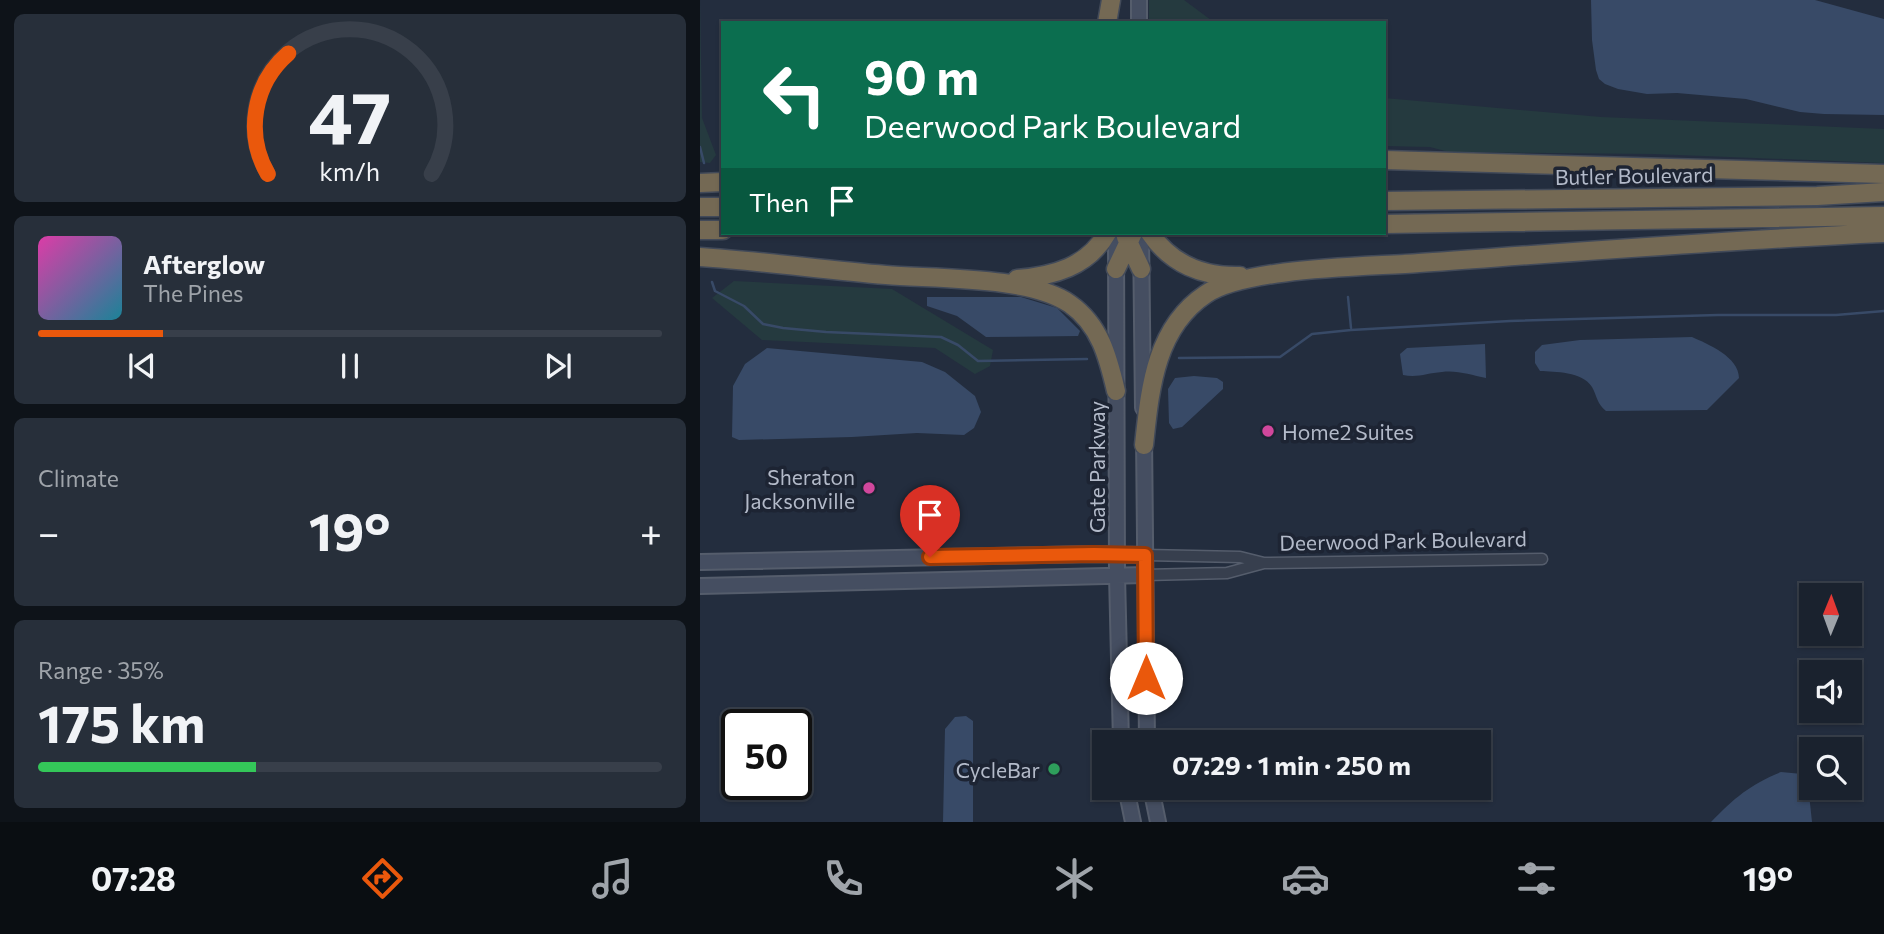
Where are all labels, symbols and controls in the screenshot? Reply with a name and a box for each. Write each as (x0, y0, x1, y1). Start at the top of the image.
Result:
text: 90 m (864, 45, 979, 105)
icon: left (749, 49, 840, 140)
text: 47 (308, 70, 392, 159)
text: Deerwood Park Boulevard (864, 105, 1241, 145)
text: km/h (320, 156, 380, 186)
street label: Butler Boulevard (1555, 161, 1713, 189)
icon: arrive (823, 182, 861, 220)
text: Then (749, 186, 809, 217)
text: Afterglow (143, 248, 265, 279)
text: The Pines (143, 279, 244, 307)
icon: previous (123, 347, 161, 385)
icon: pause (331, 347, 369, 385)
icon: next (539, 347, 577, 385)
street label: Gate Parkway (1084, 401, 1109, 533)
place label: Home2 Suites (1282, 419, 1414, 444)
marker: Home2 Suites (1260, 423, 1276, 439)
text: Climate (38, 464, 119, 492)
place label: Sheraton Jacksonville (744, 464, 855, 513)
marker: Sheraton Jacksonville (861, 480, 877, 496)
pin (900, 485, 960, 557)
icon: arrive (911, 496, 949, 534)
text: 19° (309, 498, 390, 562)
text: − (38, 508, 60, 555)
text: + (640, 508, 662, 555)
street label: Deerwood Park Boulevard (1279, 525, 1527, 555)
north arrow (1799, 583, 1862, 646)
map controls (1799, 583, 1862, 800)
position arrow (1109, 641, 1183, 715)
text: Range · 35% (38, 656, 164, 684)
button: sound (1799, 660, 1862, 723)
text: 175 km (38, 690, 205, 754)
speed limit sign: 50 (721, 709, 812, 800)
button: search (1799, 737, 1862, 800)
text: 07:29 · 1 min · 250 m (1172, 749, 1411, 780)
place label: CycleBar (956, 757, 1040, 782)
marker: CycleBar (1046, 761, 1062, 777)
icon: directions (358, 854, 407, 903)
icon: music (588, 854, 637, 903)
icon: phone (819, 854, 868, 903)
icon: climate (1050, 854, 1099, 903)
icon: car (1281, 854, 1330, 903)
icon: filters (1512, 854, 1561, 903)
text: 07:28 (91, 858, 176, 898)
text: 19° (1743, 858, 1793, 898)

